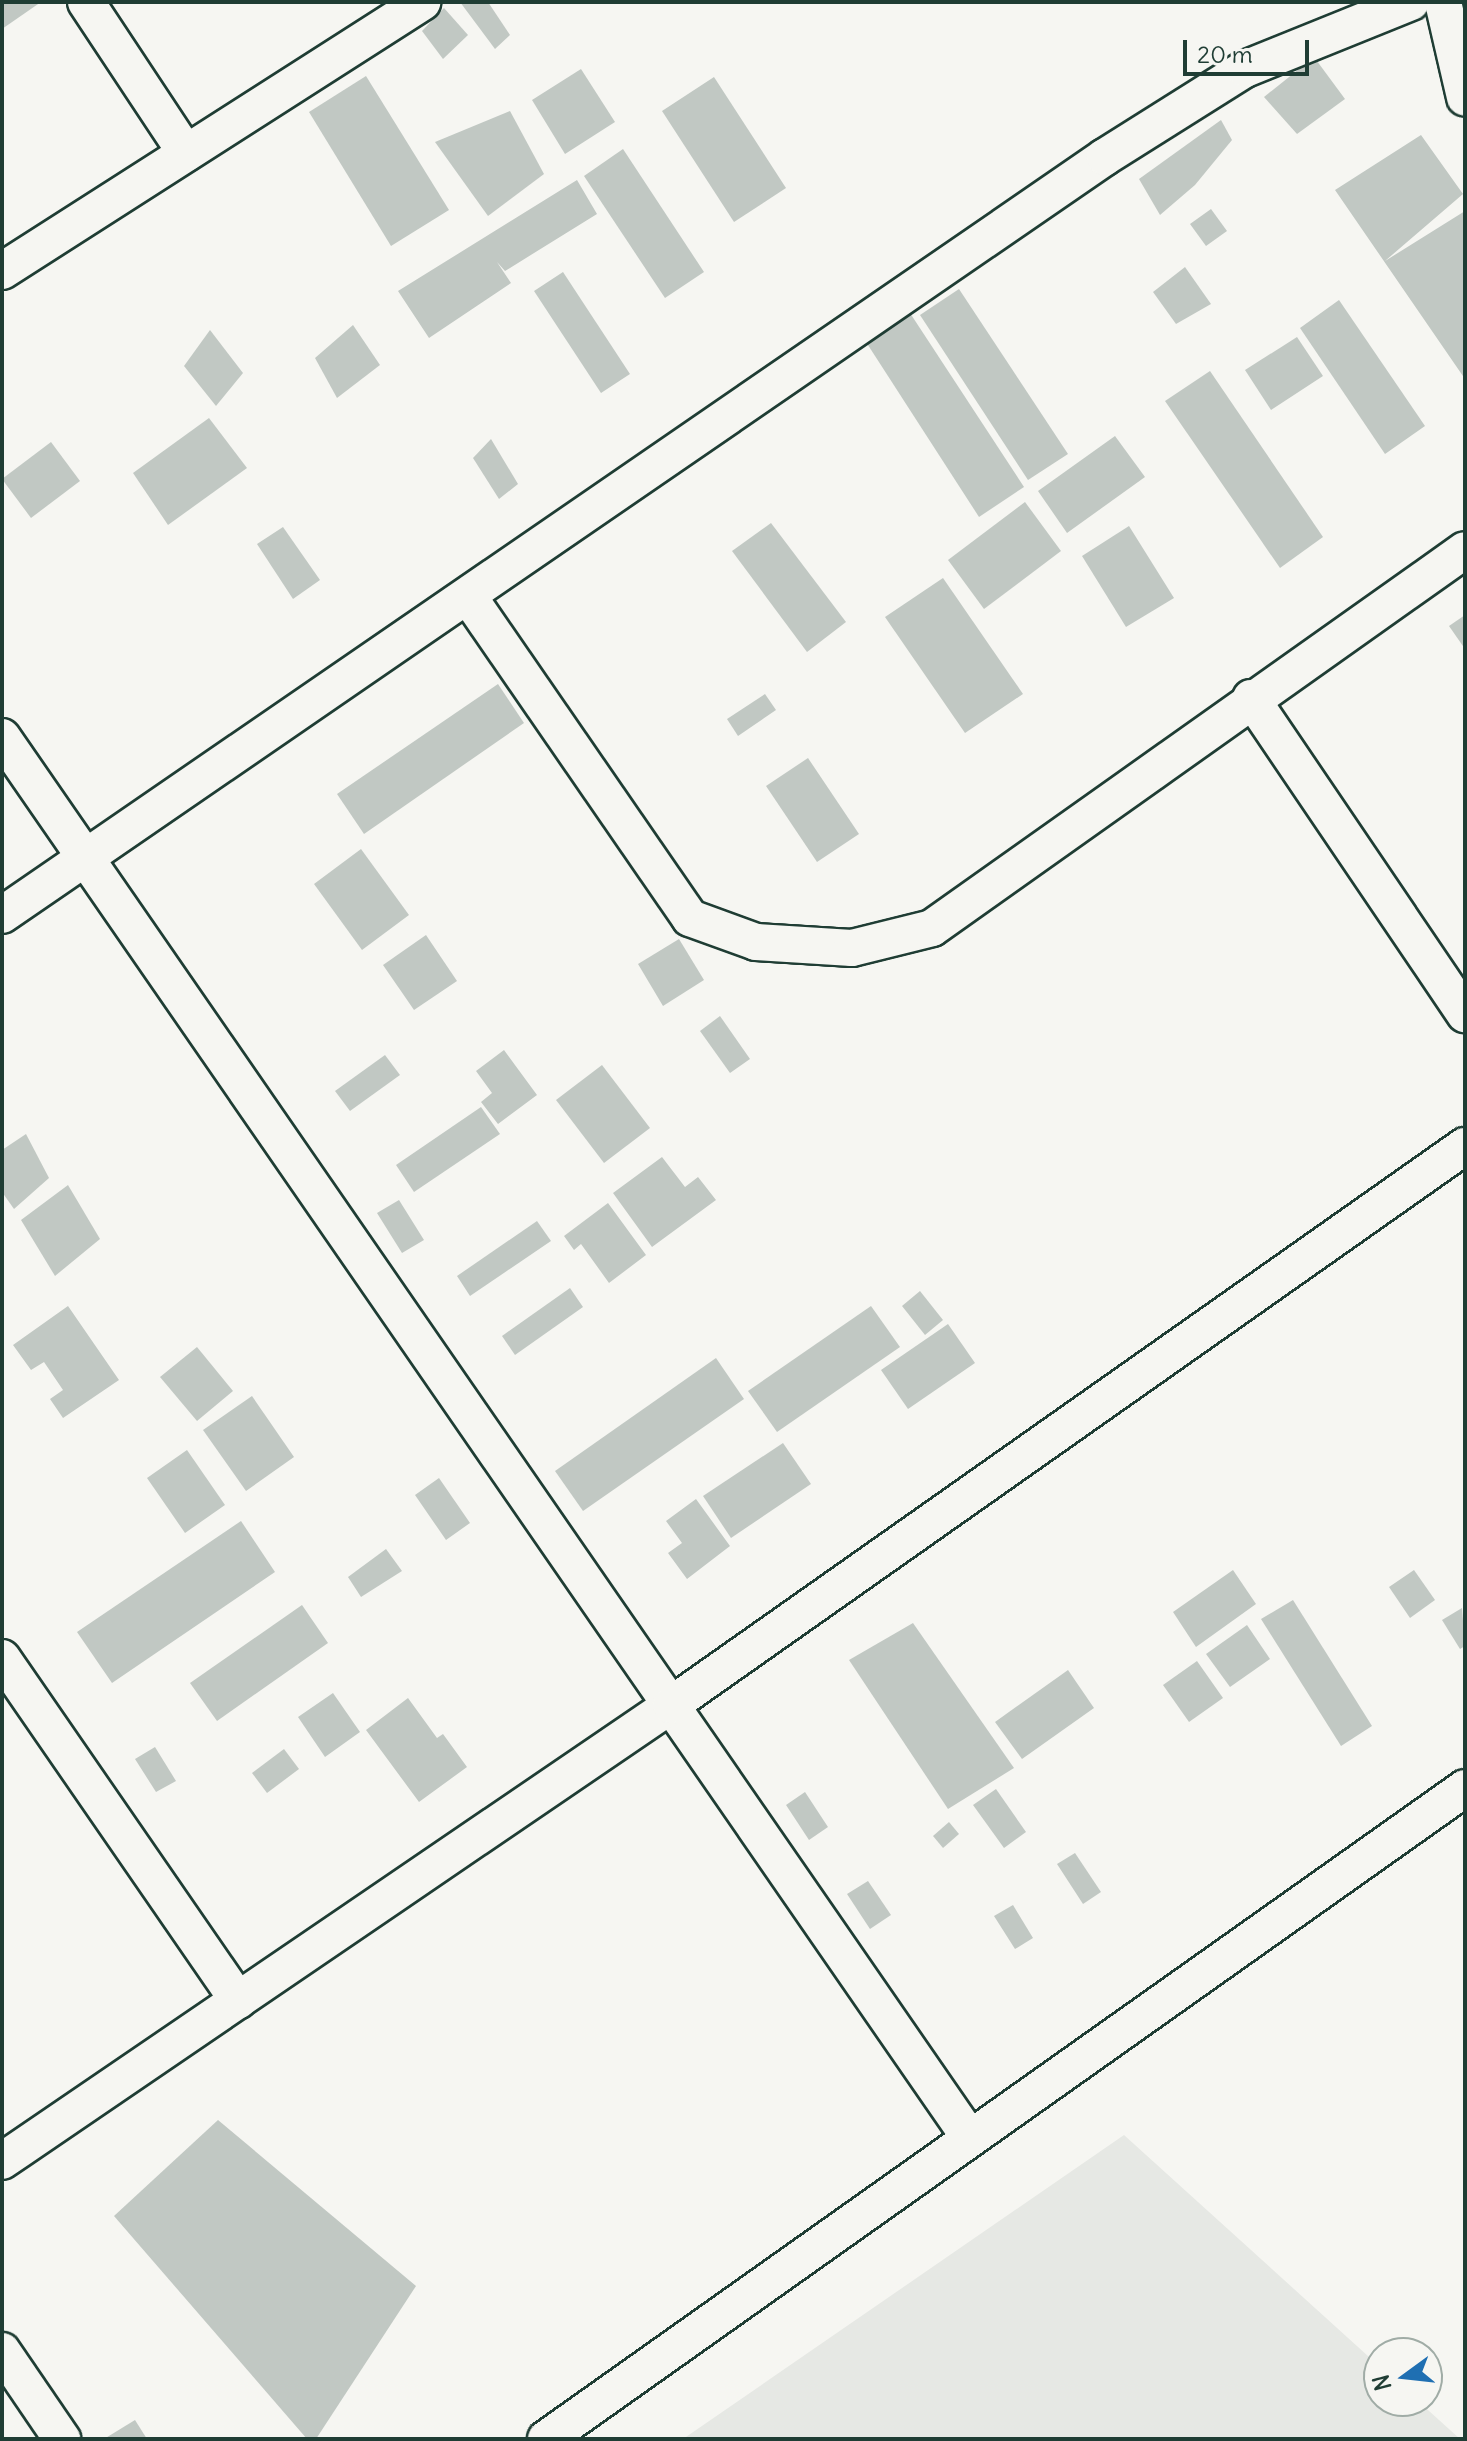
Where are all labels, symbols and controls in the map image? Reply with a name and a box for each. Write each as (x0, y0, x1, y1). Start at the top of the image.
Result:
scale bar (1187, 24, 1313, 74)
text: 20 m (1197, 39, 1253, 69)
north arrow (1363, 2337, 1443, 2417)
text: N (1366, 2372, 1397, 2394)

